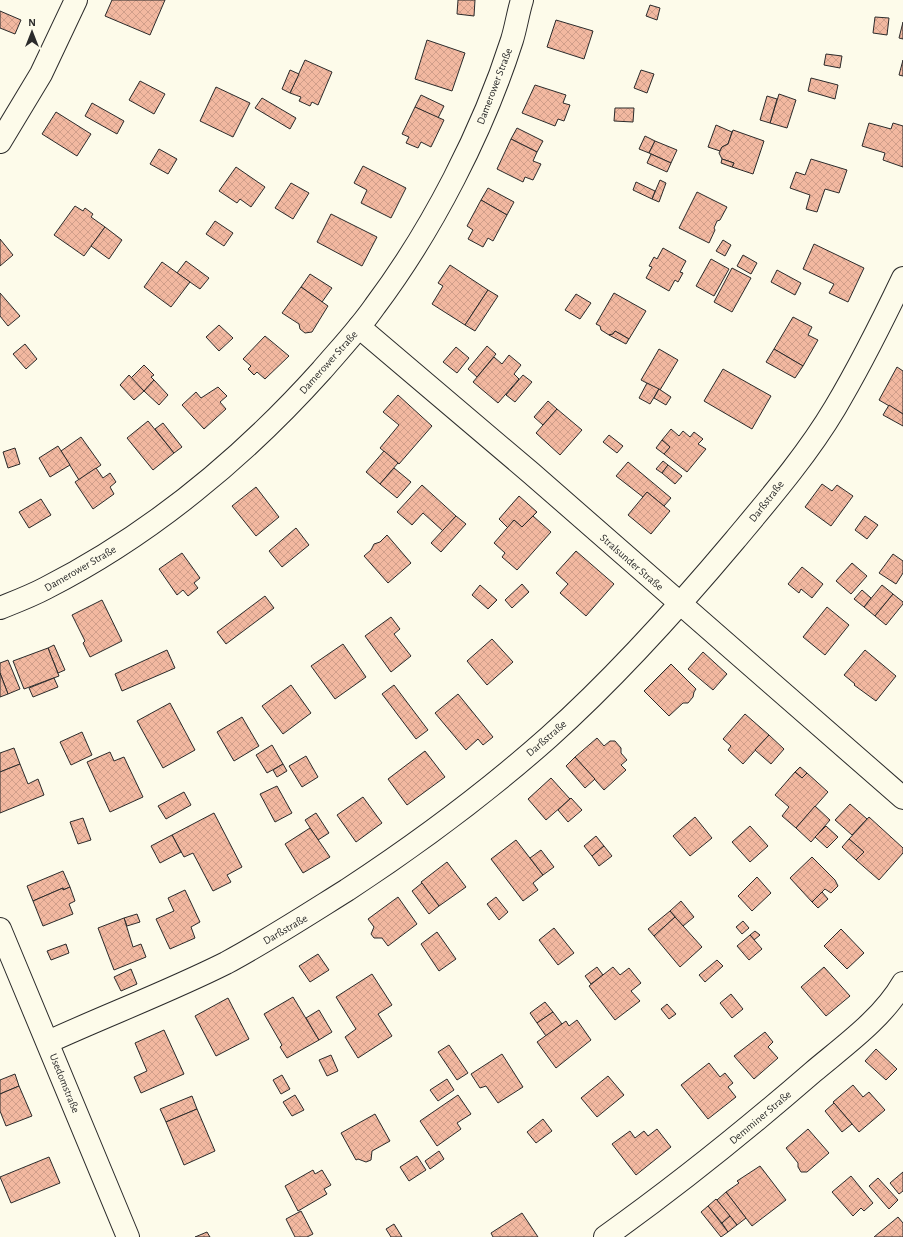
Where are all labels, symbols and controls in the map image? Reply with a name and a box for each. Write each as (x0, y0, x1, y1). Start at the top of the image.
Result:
north arrow (12, 12, 52, 52)
text: N (28, 17, 36, 28)
street label: Damerower Straße (475, 46, 514, 126)
street label: Damerower Straße (297, 329, 360, 396)
street label: Darßstraße (747, 479, 786, 524)
street label: Stralsunder Straße (598, 532, 665, 593)
street label: Damerower Straße (43, 543, 118, 593)
street label: Darßstraße (524, 718, 568, 759)
street label: Darßstraße (261, 912, 309, 946)
street label: Usedomstraße (48, 1052, 81, 1114)
street label: Demminer Straße (727, 1088, 793, 1146)

